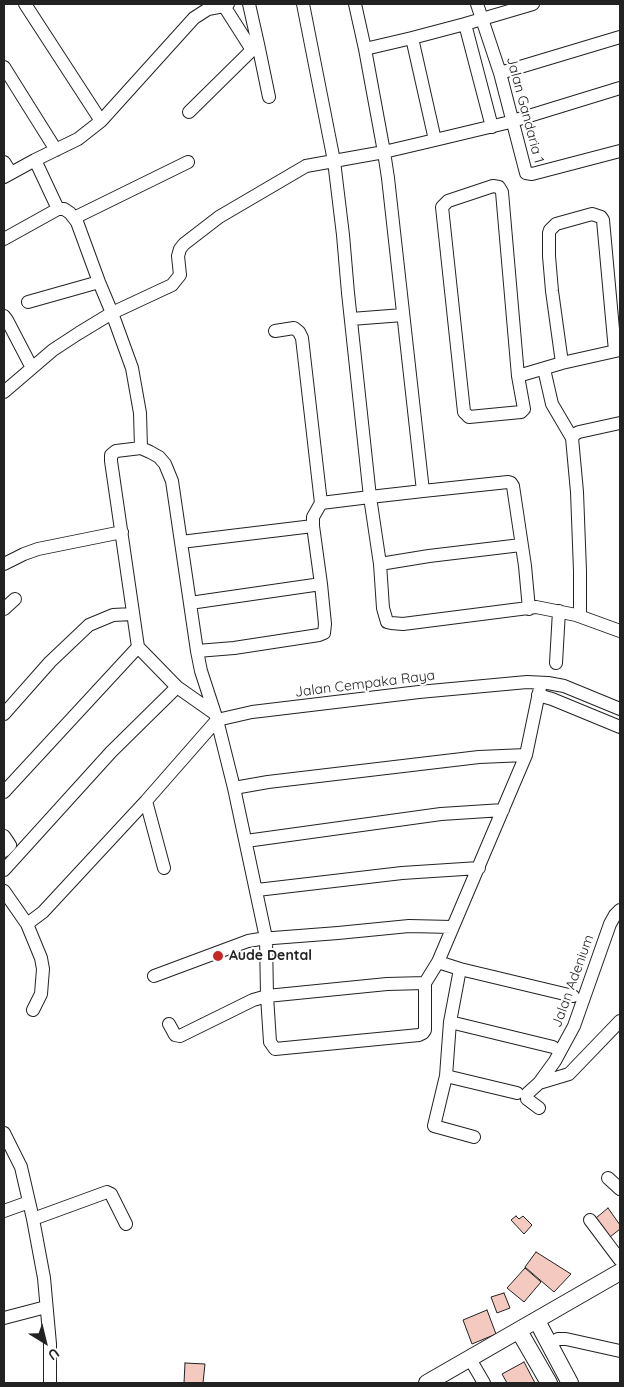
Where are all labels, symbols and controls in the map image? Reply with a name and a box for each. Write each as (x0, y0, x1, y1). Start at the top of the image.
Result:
street label: Jalan Gandaria 1 (503, 55, 547, 165)
street label: Jalan Cempaka Raya (294, 667, 436, 701)
street label: Jalan Adenium (548, 932, 598, 1030)
place label: Aude Dental (229, 948, 312, 964)
marker: Aude Dental (211, 949, 225, 963)
north arrow (20, 1317, 70, 1367)
text: U (45, 1344, 63, 1364)

